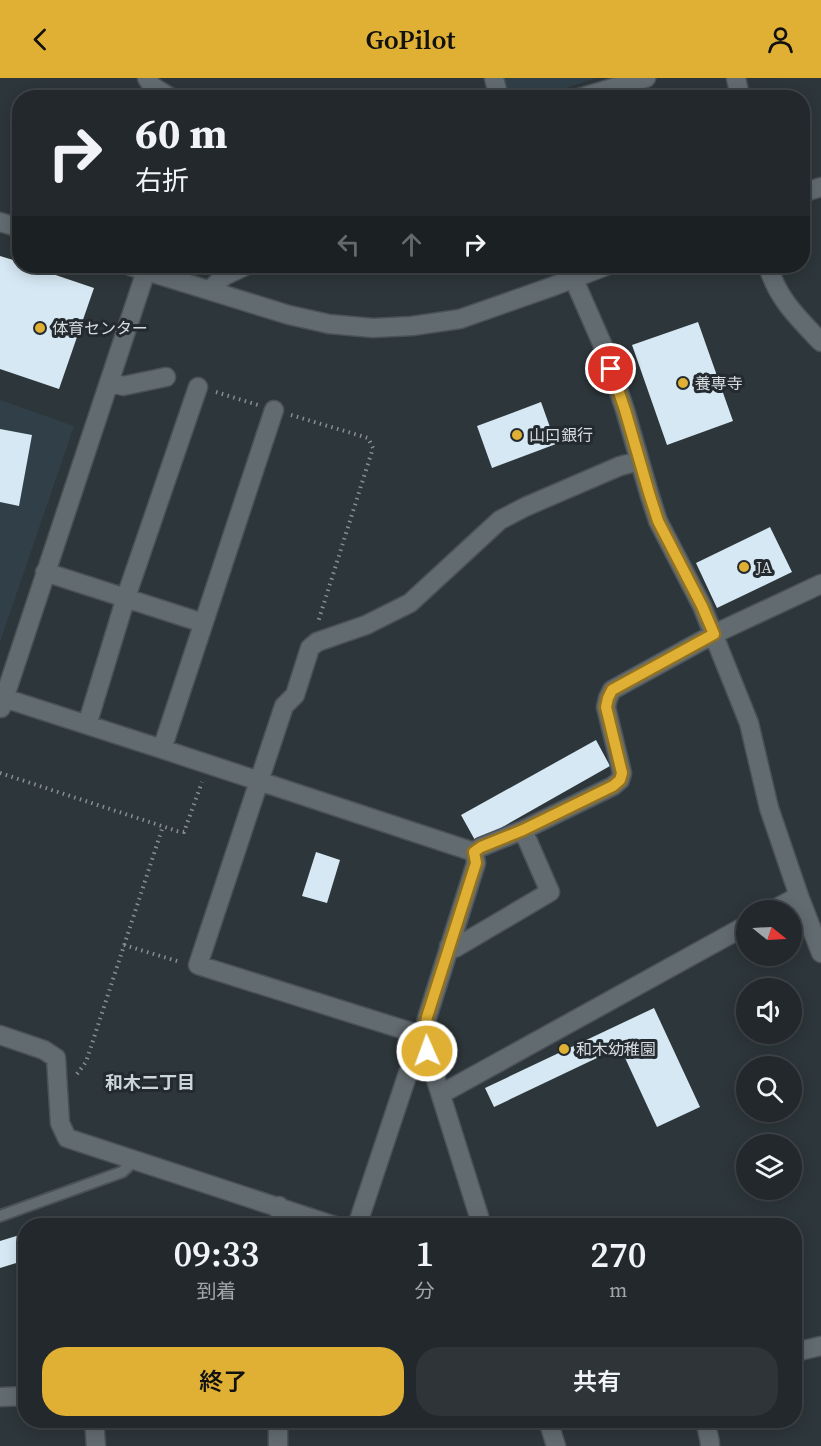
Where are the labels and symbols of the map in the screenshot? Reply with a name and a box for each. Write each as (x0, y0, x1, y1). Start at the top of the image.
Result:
place label: 体育センター (52, 317, 148, 339)
marker: 体育センター (33, 321, 47, 335)
pin (585, 343, 636, 394)
place label: 養専寺 (695, 372, 743, 394)
marker: 養専寺 (676, 376, 690, 390)
place label: 山口銀行 (529, 424, 593, 446)
marker: 山口銀行 (510, 428, 524, 442)
place label: JA (755, 556, 772, 578)
marker: JA (737, 560, 751, 574)
north arrow (736, 900, 802, 966)
position arrow (395, 1019, 459, 1083)
place label: 和木幼稚園 (576, 1038, 656, 1060)
marker: 和木幼稚園 (557, 1042, 571, 1056)
district label: 和木二丁目 (105, 1070, 195, 1095)

